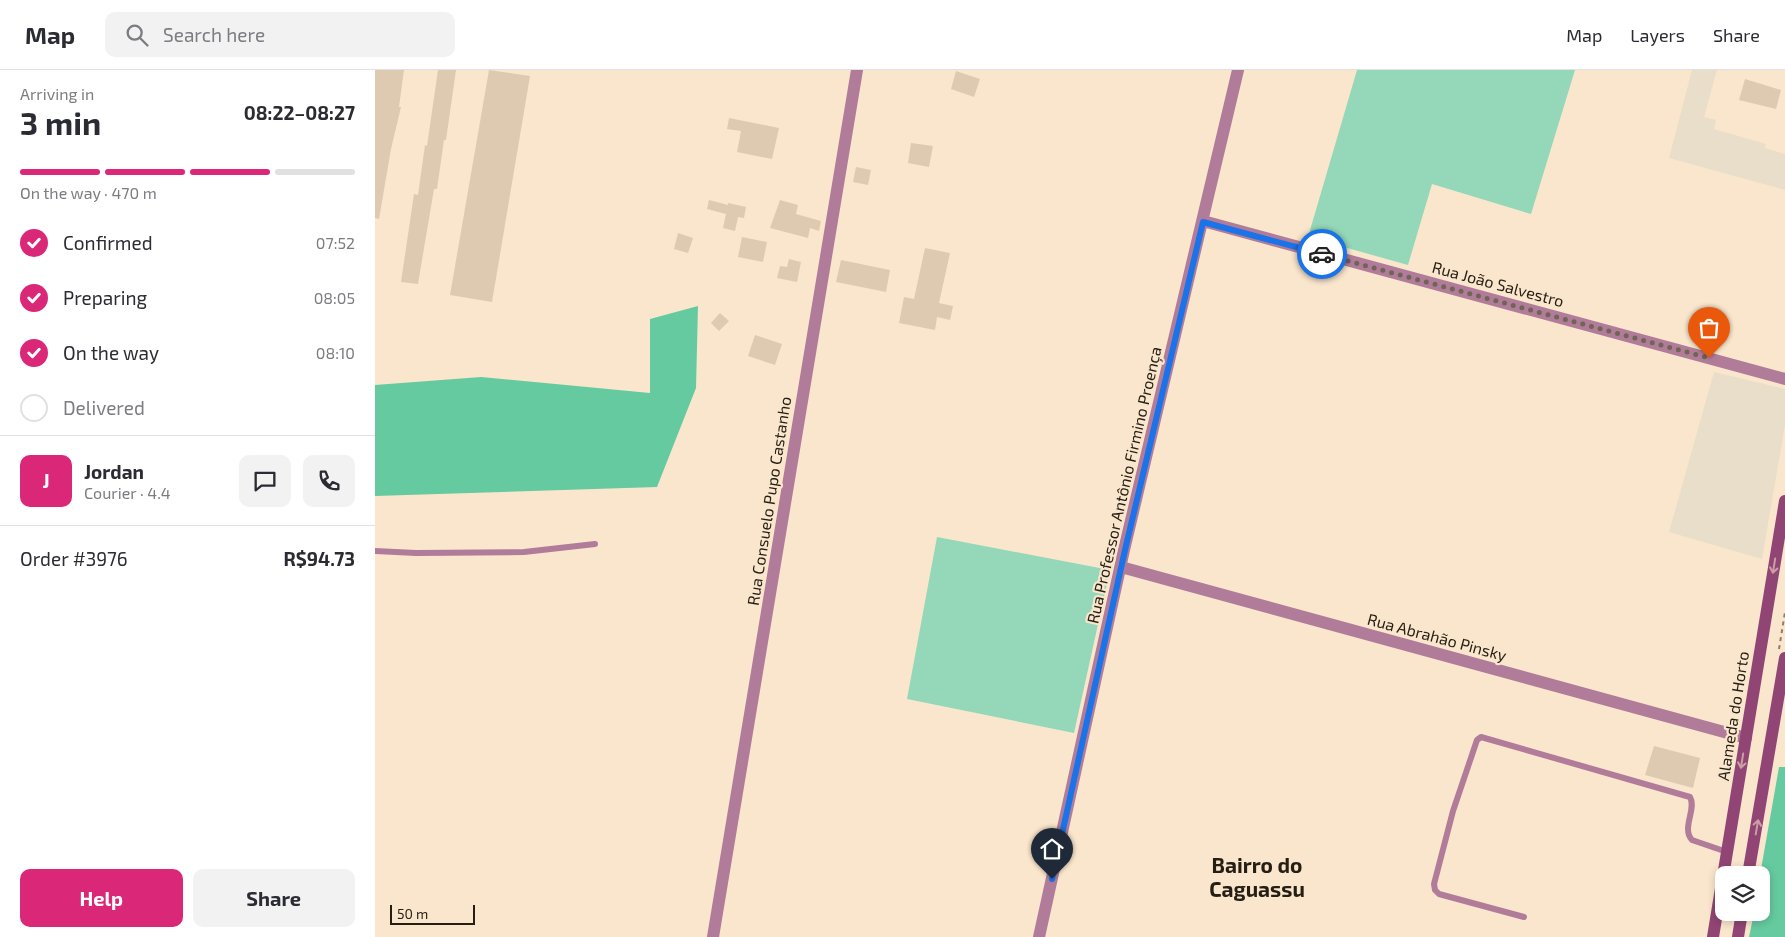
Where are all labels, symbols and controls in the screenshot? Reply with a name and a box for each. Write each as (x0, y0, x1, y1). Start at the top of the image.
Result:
search box (105, 12, 455, 57)
text: Map (25, 20, 75, 49)
icon: search (123, 21, 151, 49)
text: Search here (163, 23, 265, 46)
text: Map (1566, 24, 1602, 46)
text: Layers (1630, 24, 1685, 46)
text: Share (1713, 24, 1760, 46)
text: Arriving in (20, 84, 94, 103)
text: 08:22–08:27 (244, 101, 355, 124)
text: 3 min (20, 103, 101, 141)
text: On the way · 470 m (20, 183, 157, 202)
icon: check (20, 229, 48, 257)
courier (1297, 229, 1347, 279)
text: Confirmed (63, 231, 153, 254)
text: 07:52 (316, 233, 355, 252)
icon: car (1308, 240, 1336, 268)
street label: Rua João Salvestro (1430, 257, 1566, 310)
icon: check (20, 284, 48, 312)
text: Preparing (63, 286, 147, 309)
text: 08:05 (314, 288, 355, 307)
pin (1688, 307, 1730, 358)
icon: bag (1695, 314, 1723, 342)
icon: check (20, 339, 48, 367)
text: On the way (63, 341, 159, 364)
text: 08:10 (316, 343, 355, 362)
street label: Rua Professor Antônio Firmino Proença (1082, 345, 1166, 625)
street label: Rua Consuelo Pupo Castanho (743, 395, 794, 607)
text: Delivered (63, 396, 145, 419)
button: chat (239, 455, 291, 507)
button: phone (303, 455, 355, 507)
text: Jordan (84, 460, 144, 483)
text: J (42, 469, 50, 492)
text: Courier · 4.4 (84, 483, 171, 502)
text: Order #3976 (20, 547, 128, 570)
text: R$94.73 (284, 547, 355, 570)
one-way arrow (1769, 558, 1779, 574)
street label: Rua Abrahão Pinsky (1365, 609, 1509, 664)
street label: Alameda do Horto (1713, 650, 1752, 782)
one-way arrow (1736, 753, 1746, 769)
one-way arrow (1752, 819, 1762, 835)
pin (1031, 828, 1073, 879)
icon: home (1038, 835, 1066, 863)
district label: Bairro do Caguassu (1209, 852, 1305, 901)
map controls (1715, 866, 1770, 921)
button: layers (1715, 866, 1770, 921)
button: Help (20, 869, 183, 927)
button: Share (193, 869, 355, 927)
scale bar (390, 902, 475, 925)
text: 50 m (397, 905, 428, 922)

